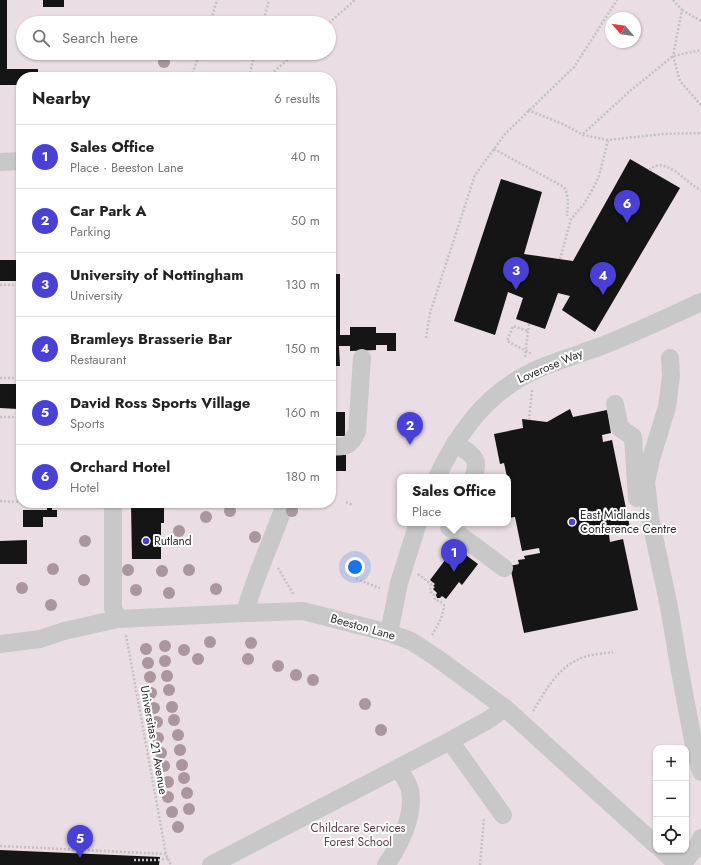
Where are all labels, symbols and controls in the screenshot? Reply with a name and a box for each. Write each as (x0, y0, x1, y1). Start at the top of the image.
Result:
north arrow (605, 12, 641, 48)
search box (16, 16, 336, 60)
icon: search (30, 27, 52, 49)
text: Search here (62, 27, 138, 49)
text: Nearby (32, 86, 90, 110)
text: 6 results (274, 89, 320, 108)
text: Sales Office (70, 136, 154, 158)
text: 1 (42, 147, 48, 166)
text: 40 m (291, 147, 320, 166)
text: Place · Beeston Lane (70, 158, 183, 177)
pin: 6 (614, 190, 640, 223)
text: Car Park A (70, 200, 147, 222)
text: 2 (41, 211, 49, 230)
text: 50 m (291, 211, 320, 230)
text: Parking (70, 222, 111, 241)
pin: 3 (503, 257, 529, 290)
pin: 4 (590, 262, 616, 295)
text: University of Nottingham (70, 264, 243, 286)
text: 3 (41, 275, 49, 294)
text: 130 m (285, 275, 320, 294)
text: University (70, 286, 122, 305)
text: Bramleys Brasserie Bar (70, 328, 232, 350)
text: 4 (40, 339, 50, 358)
text: 150 m (285, 339, 320, 358)
street label: Loverose Way (514, 344, 586, 388)
text: Restaurant (70, 350, 126, 369)
text: David Ross Sports Village (70, 392, 250, 414)
text: 5 (41, 403, 49, 422)
text: 160 m (285, 403, 320, 422)
pin: 2 (397, 412, 423, 445)
text: Sports (70, 414, 104, 433)
text: Orchard Hotel (70, 456, 170, 478)
text: 6 (41, 467, 49, 486)
text: 180 m (285, 467, 320, 486)
popup (397, 474, 511, 526)
text: Hotel (70, 478, 99, 497)
text: Sales Office (412, 480, 496, 502)
text: Place (412, 502, 441, 521)
place label: East Midlands Conference Centre (580, 506, 676, 538)
marker: East Midlands Conference Centre (567, 517, 577, 527)
place label: Rutland (154, 532, 192, 550)
marker: Rutland (141, 536, 151, 546)
pin: 1 (441, 539, 467, 572)
your location (345, 557, 365, 577)
street label: Beeston Lane (328, 609, 398, 645)
street label: Universitas 21 Avenue (136, 684, 172, 796)
map controls (653, 745, 689, 853)
button: + (653, 745, 689, 781)
button: − (653, 781, 689, 817)
button: locate (653, 817, 689, 853)
park label: Childcare Services Forest School (311, 819, 406, 851)
pin: 5 (67, 825, 93, 858)

